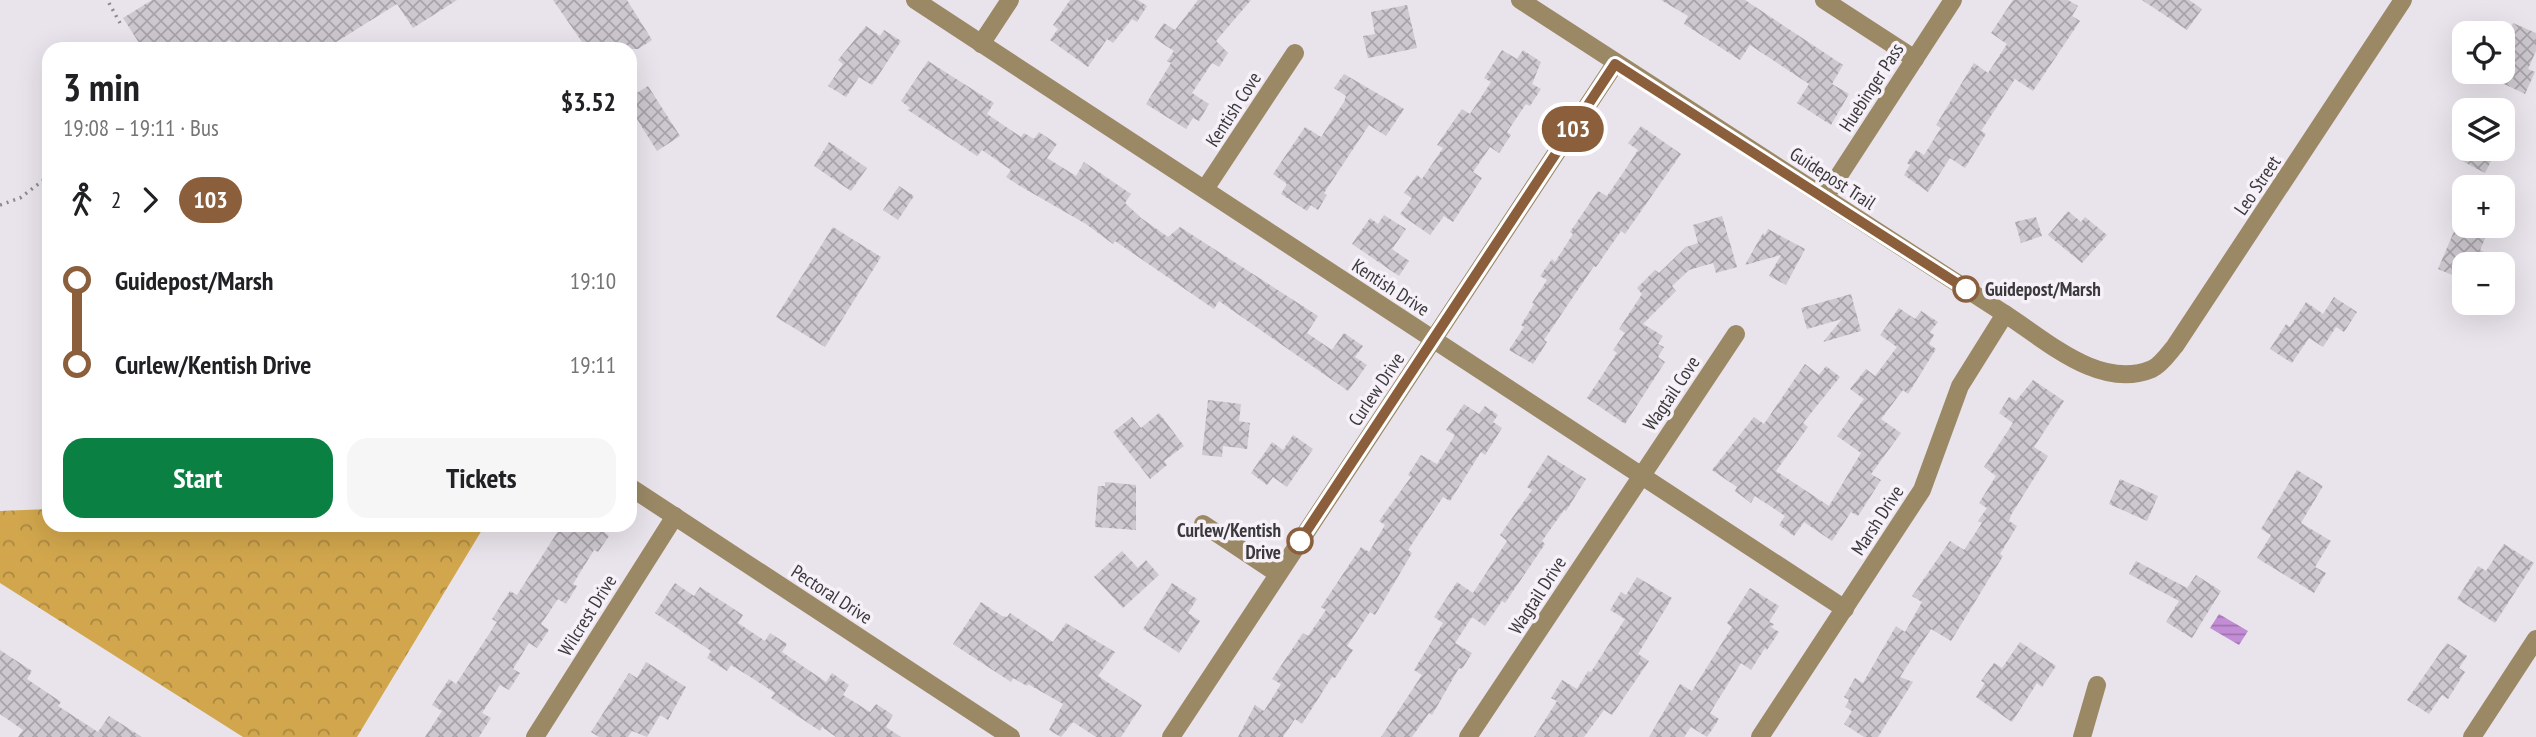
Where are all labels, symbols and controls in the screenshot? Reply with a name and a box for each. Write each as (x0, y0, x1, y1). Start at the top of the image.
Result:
map controls (2452, 21, 2515, 315)
button: locate (2452, 21, 2515, 84)
street label: Huebinger Pass (1833, 38, 1909, 136)
text: 3 min (63, 62, 140, 111)
street label: Kentish Cove (1200, 67, 1266, 151)
text: $3.52 (561, 85, 616, 118)
button: layers (2452, 98, 2515, 161)
line badge: 103 (1533, 106, 1613, 152)
text: 19:08 – 19:11 · Bus (63, 113, 219, 142)
text: 103 (1556, 113, 1590, 144)
street label: Guidepost Trail (1786, 141, 1881, 215)
street label: Leo Street (2229, 150, 2286, 219)
button: + (2452, 175, 2515, 238)
icon: walk (63, 181, 101, 219)
icon: forward (131, 181, 169, 219)
text: 103 (193, 184, 228, 215)
text: 2 (111, 185, 121, 214)
button: − (2452, 252, 2515, 315)
street label: Kentish Drive (1348, 253, 1434, 321)
text: Guidepost/Marsh (115, 264, 274, 297)
text: 19:10 (570, 266, 616, 295)
marker: Guidepost/Marsh (1953, 276, 1979, 302)
place label: Guidepost/Marsh (1985, 277, 2101, 301)
text: Curlew/Kentish Drive (115, 348, 311, 381)
street label: Curlew Drive (1343, 348, 1409, 430)
text: 19:11 (570, 350, 616, 379)
street label: Wagtail Cove (1637, 351, 1705, 435)
button: Start (63, 438, 333, 518)
button: Tickets (347, 438, 616, 518)
street label: Marsh Drive (1846, 481, 1908, 559)
place label: Curlew/Kentish Drive (1177, 518, 1281, 564)
marker: Curlew/Kentish Drive (1287, 528, 1313, 554)
street label: Wagtail Drive (1503, 551, 1571, 638)
street label: Pectoral Drive (787, 559, 877, 629)
street label: Wilcrest Drive (553, 570, 621, 660)

